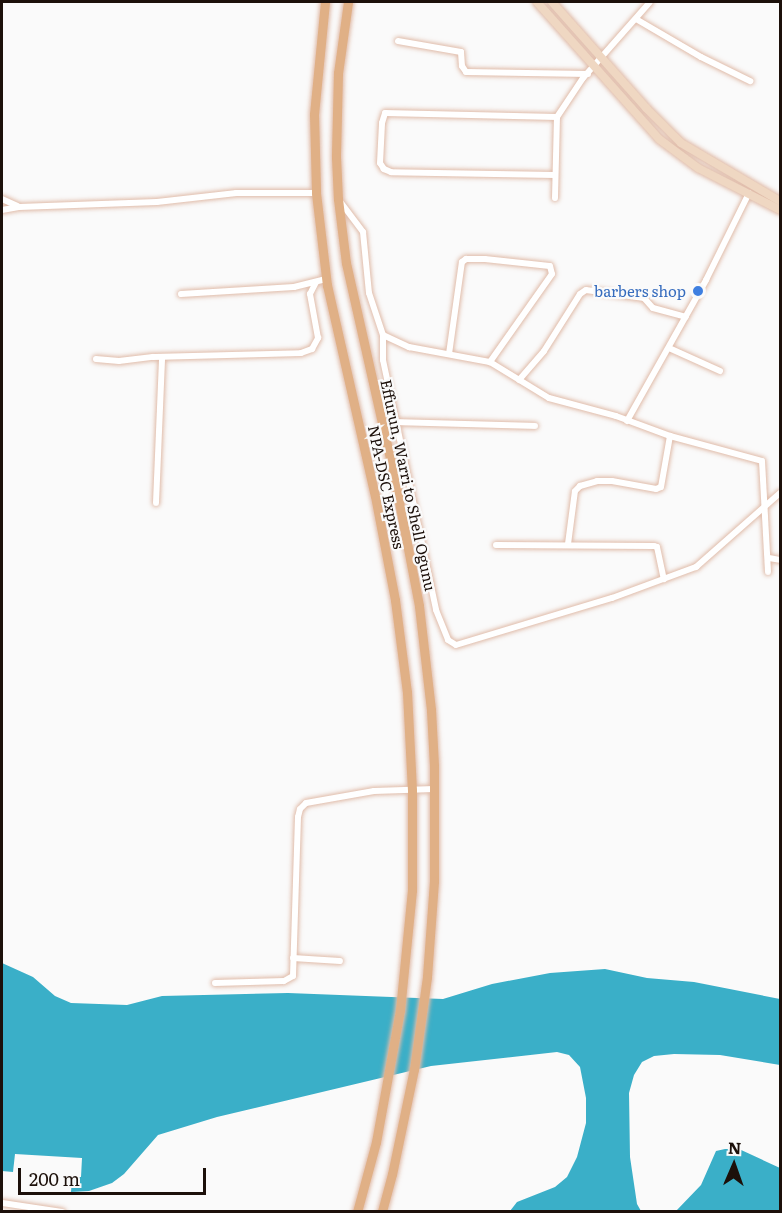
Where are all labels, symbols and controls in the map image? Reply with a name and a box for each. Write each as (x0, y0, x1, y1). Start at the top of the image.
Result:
place label: barbers shop (594, 282, 686, 300)
marker: barbers shop (691, 284, 705, 298)
street label: Effurun, Warri to Shell Ogunu (378, 377, 440, 593)
street label: NPA-DSC Express (365, 424, 409, 550)
north arrow (704, 1135, 764, 1195)
text: N (727, 1135, 742, 1159)
scale bar (21, 1156, 208, 1194)
text: 200 m (29, 1165, 80, 1192)

